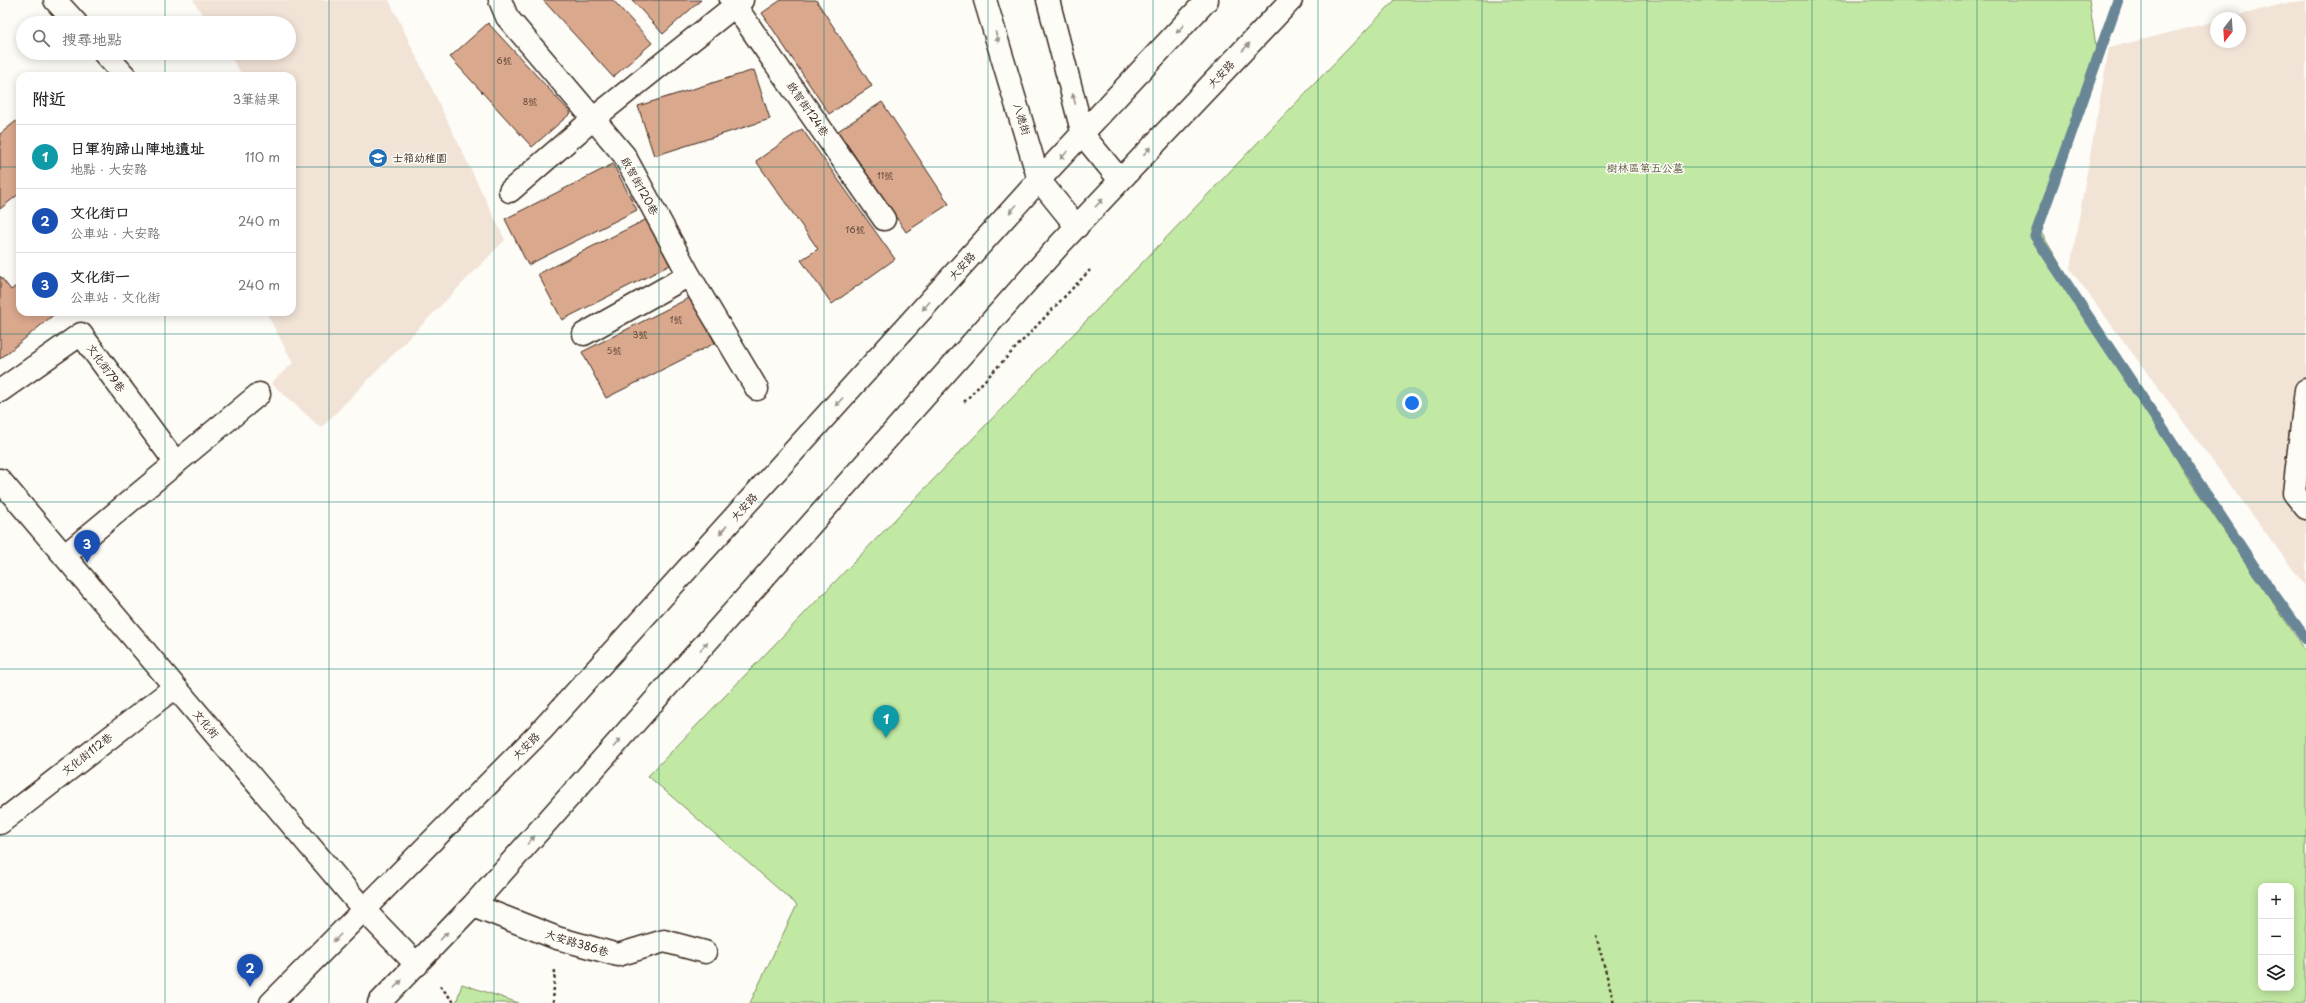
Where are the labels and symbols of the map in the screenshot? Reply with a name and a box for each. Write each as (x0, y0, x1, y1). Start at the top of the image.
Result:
north arrow (2210, 12, 2246, 48)
one-way arrow (1176, 24, 1185, 34)
one-way arrow (994, 32, 1000, 44)
one-way arrow (1241, 42, 1251, 52)
house number: 6號 (496, 53, 512, 67)
street label: 大安路 (1203, 56, 1238, 92)
street label: 啟智街124巷 (783, 78, 834, 140)
one-way arrow (1071, 93, 1077, 105)
house number: 8號 (523, 94, 537, 108)
street label: 八德街 (1010, 101, 1036, 138)
school or university icon: 士箱幼稚園 (367, 147, 389, 169)
one-way arrow (1142, 147, 1151, 156)
place label: 士箱幼稚園 (392, 149, 447, 166)
one-way arrow (1059, 150, 1069, 160)
street label: 啟智街120巷 (617, 153, 664, 218)
park label: 樹林區第五公墓 (1607, 159, 1684, 176)
house number: 11號 (877, 168, 893, 182)
one-way arrow (1094, 198, 1103, 209)
one-way arrow (1009, 205, 1018, 214)
house number: 16號 (845, 222, 865, 236)
street label: 大安路 (944, 248, 979, 284)
one-way arrow (921, 301, 931, 311)
house number: 1號 (669, 312, 683, 326)
house number: 3號 (633, 327, 647, 341)
street label: 文化街79巷 (83, 340, 130, 396)
house number: 5號 (607, 343, 621, 357)
your location (1402, 393, 1422, 413)
one-way arrow (834, 397, 843, 407)
street label: 大安路 (726, 489, 761, 525)
one-way arrow (719, 525, 728, 535)
pin: 3 (74, 530, 100, 563)
one-way arrow (699, 640, 708, 651)
pin: 1 (873, 705, 899, 738)
street label: 文化街 (189, 706, 224, 743)
street label: 文化街112巷 (57, 728, 116, 779)
street label: 大安路 (508, 728, 543, 763)
one-way arrow (613, 737, 622, 748)
one-way arrow (526, 835, 536, 845)
street label: 大安路386巷 (543, 925, 611, 960)
one-way arrow (439, 931, 449, 941)
one-way arrow (332, 933, 342, 943)
pin: 2 (237, 954, 263, 987)
one-way arrow (393, 979, 403, 989)

